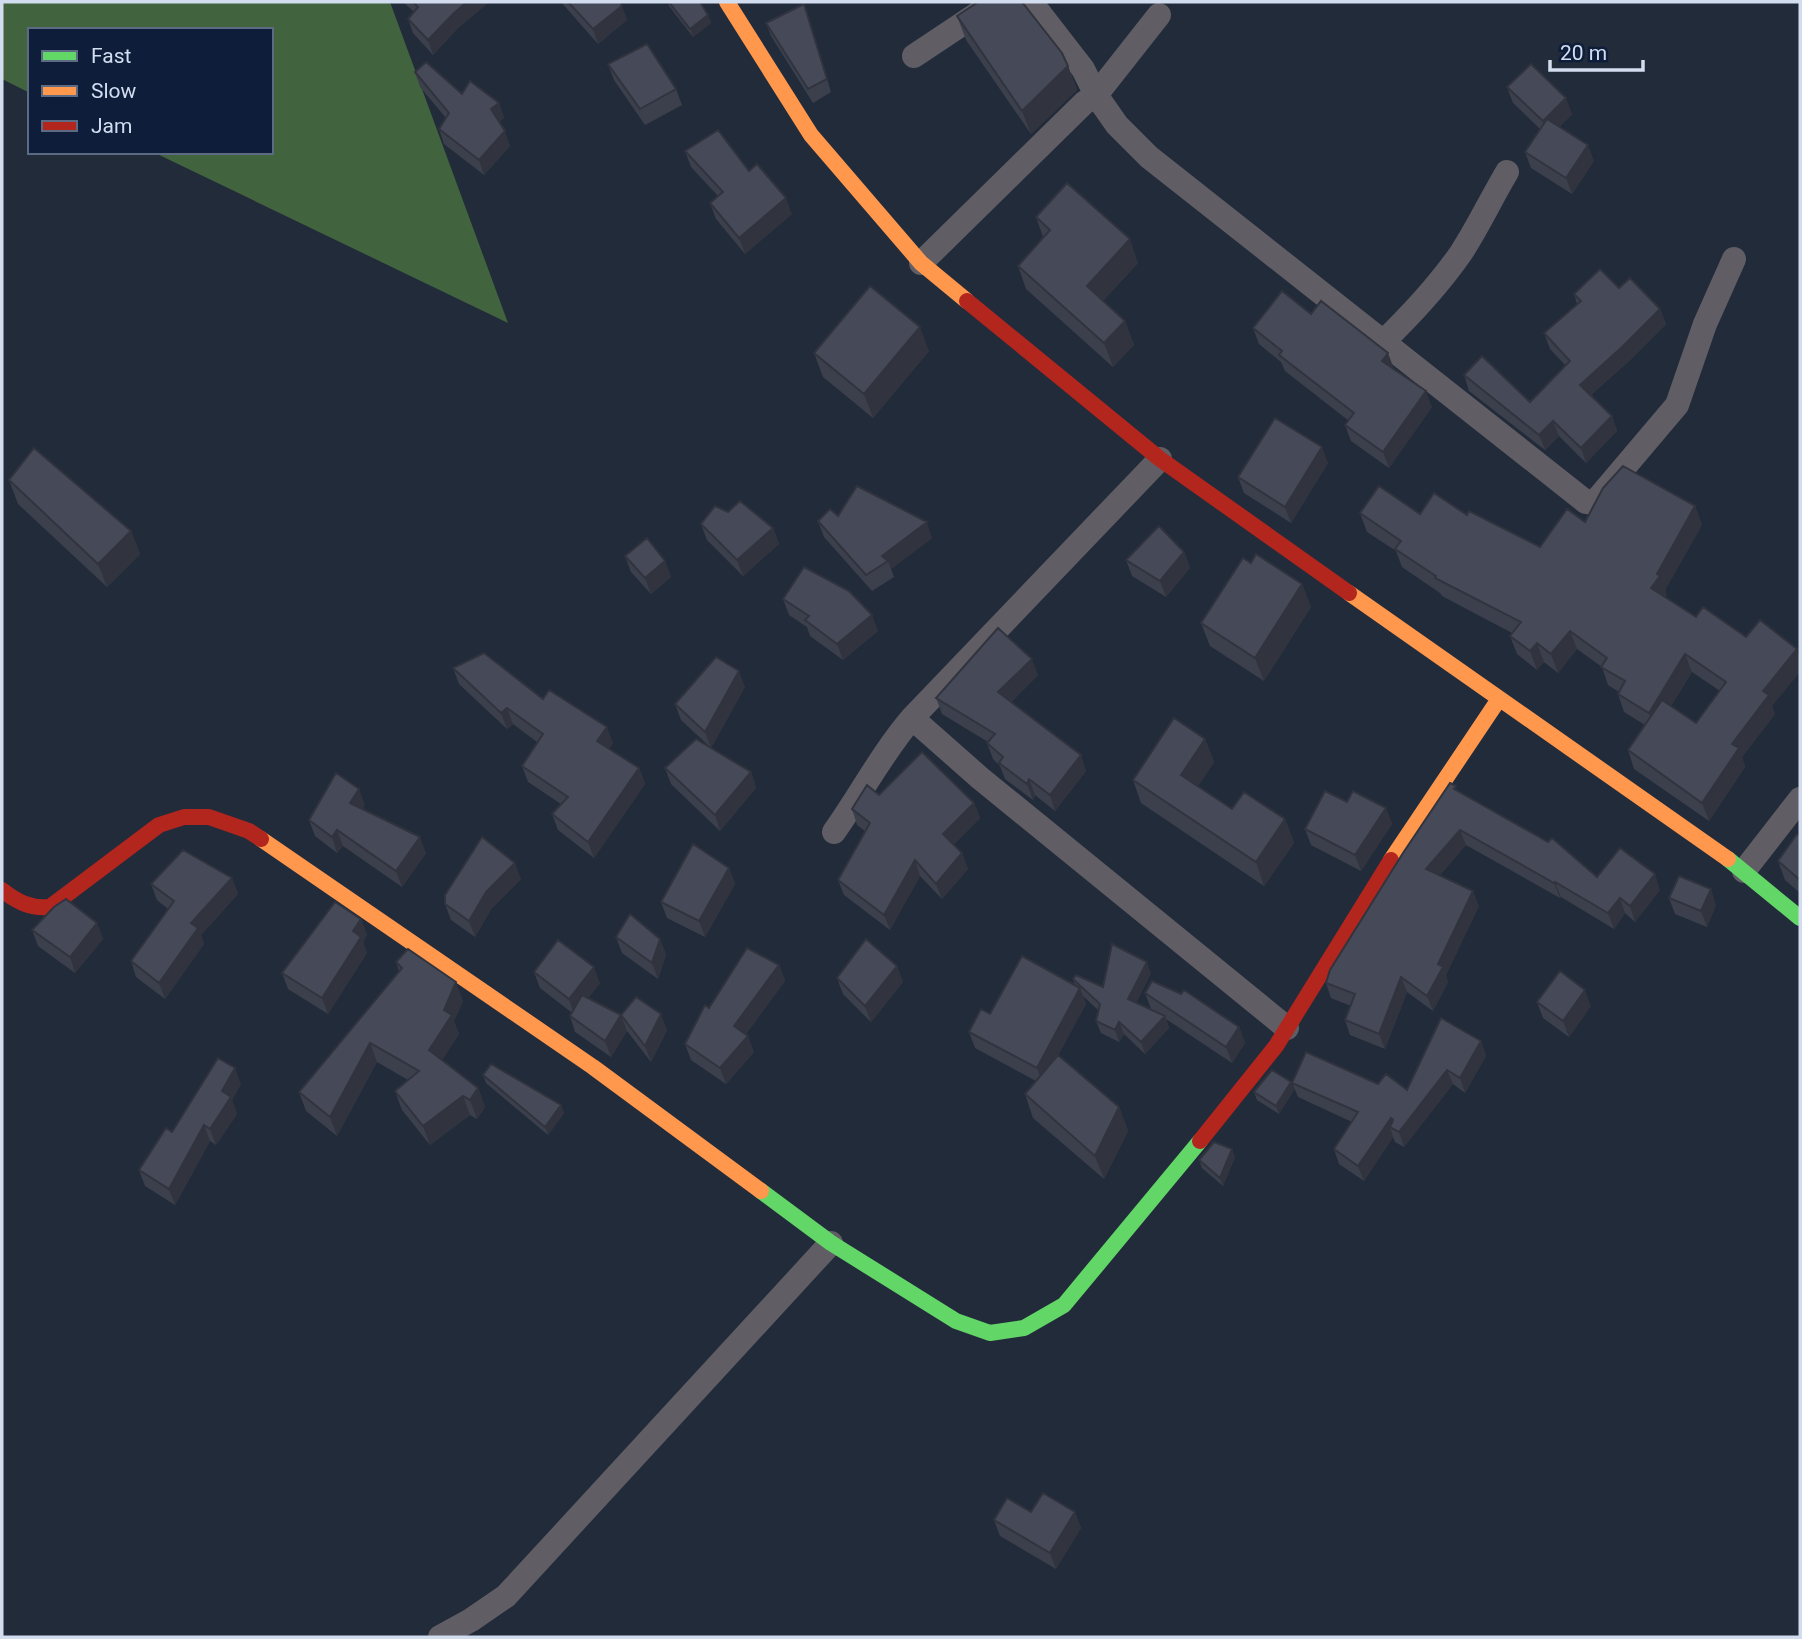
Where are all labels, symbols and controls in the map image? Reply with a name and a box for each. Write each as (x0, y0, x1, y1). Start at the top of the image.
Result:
legend (28, 28, 273, 154)
scale bar (1550, 28, 1643, 72)
text: 20 m (1560, 41, 1607, 65)
text: Fast (91, 44, 132, 68)
text: Slow (91, 79, 137, 103)
text: Jam (91, 114, 132, 138)

